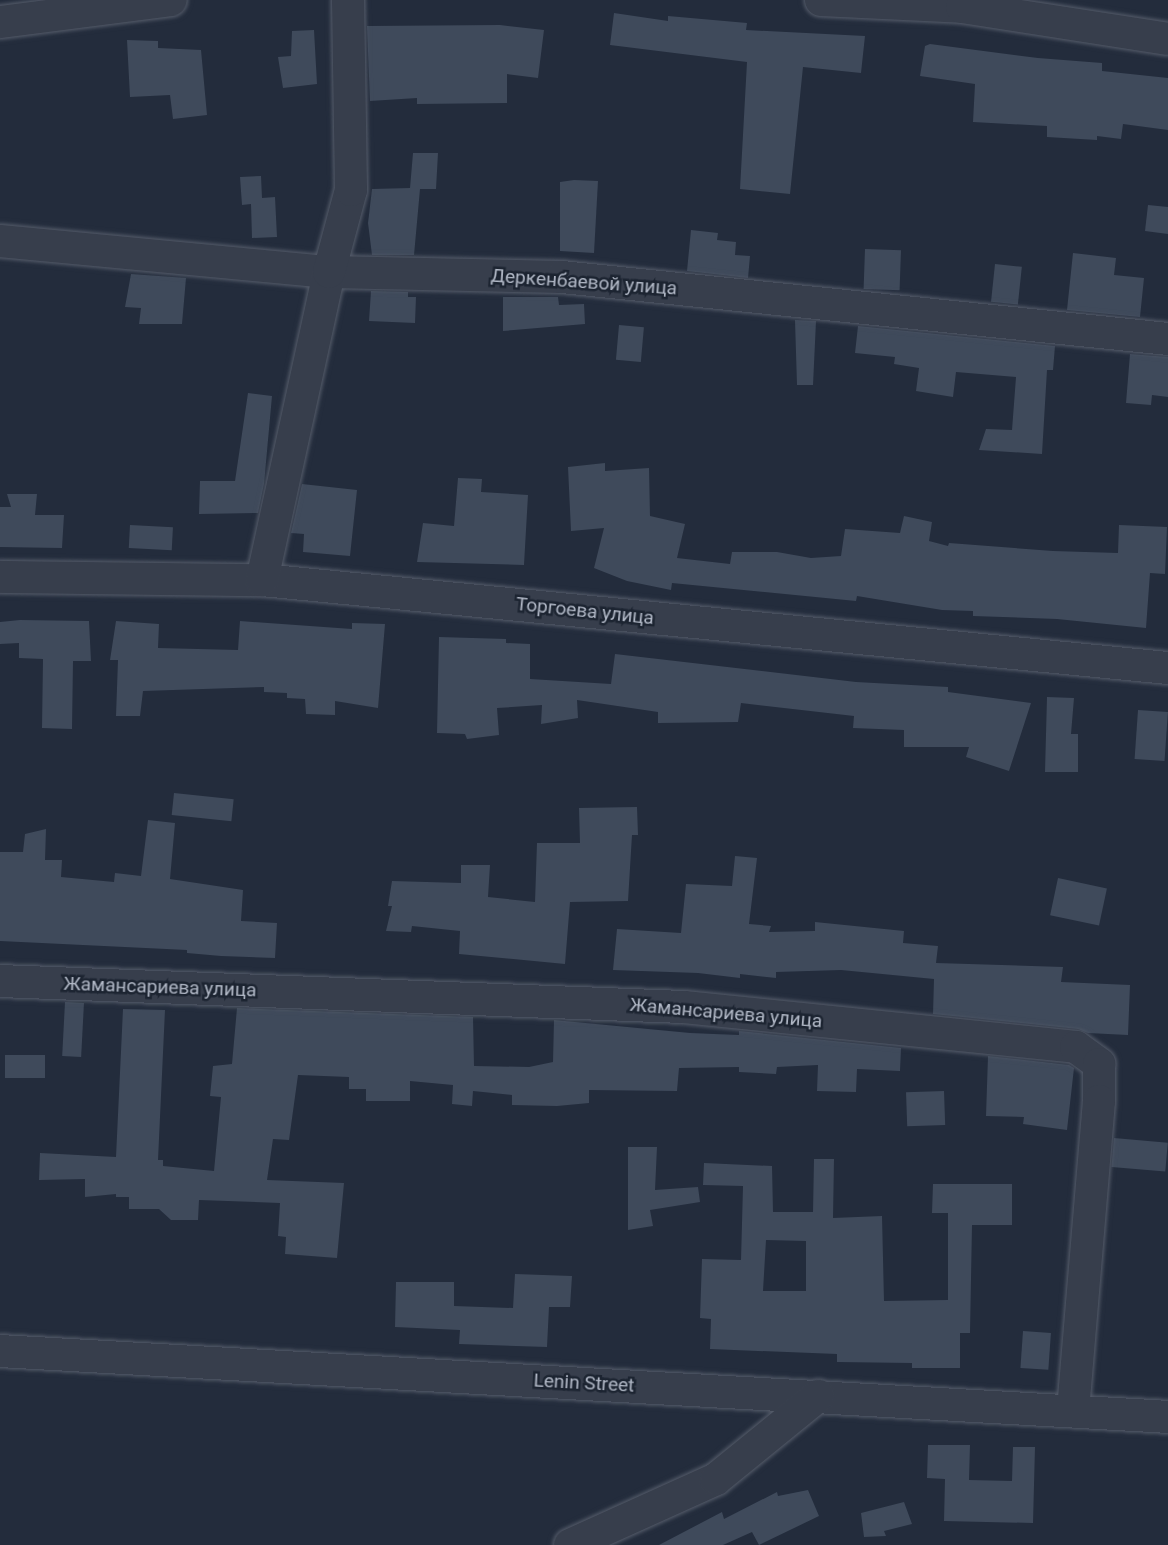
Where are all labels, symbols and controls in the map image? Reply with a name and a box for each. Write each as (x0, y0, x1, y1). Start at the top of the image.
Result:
street label: Деркенбаевой улица (490, 264, 678, 300)
street label: Торгоева улица (515, 592, 655, 630)
street label: Жамансариева улица (63, 972, 257, 1002)
street label: Жамансариева улица (629, 993, 823, 1033)
street label: Lenin Street (533, 1369, 635, 1397)

